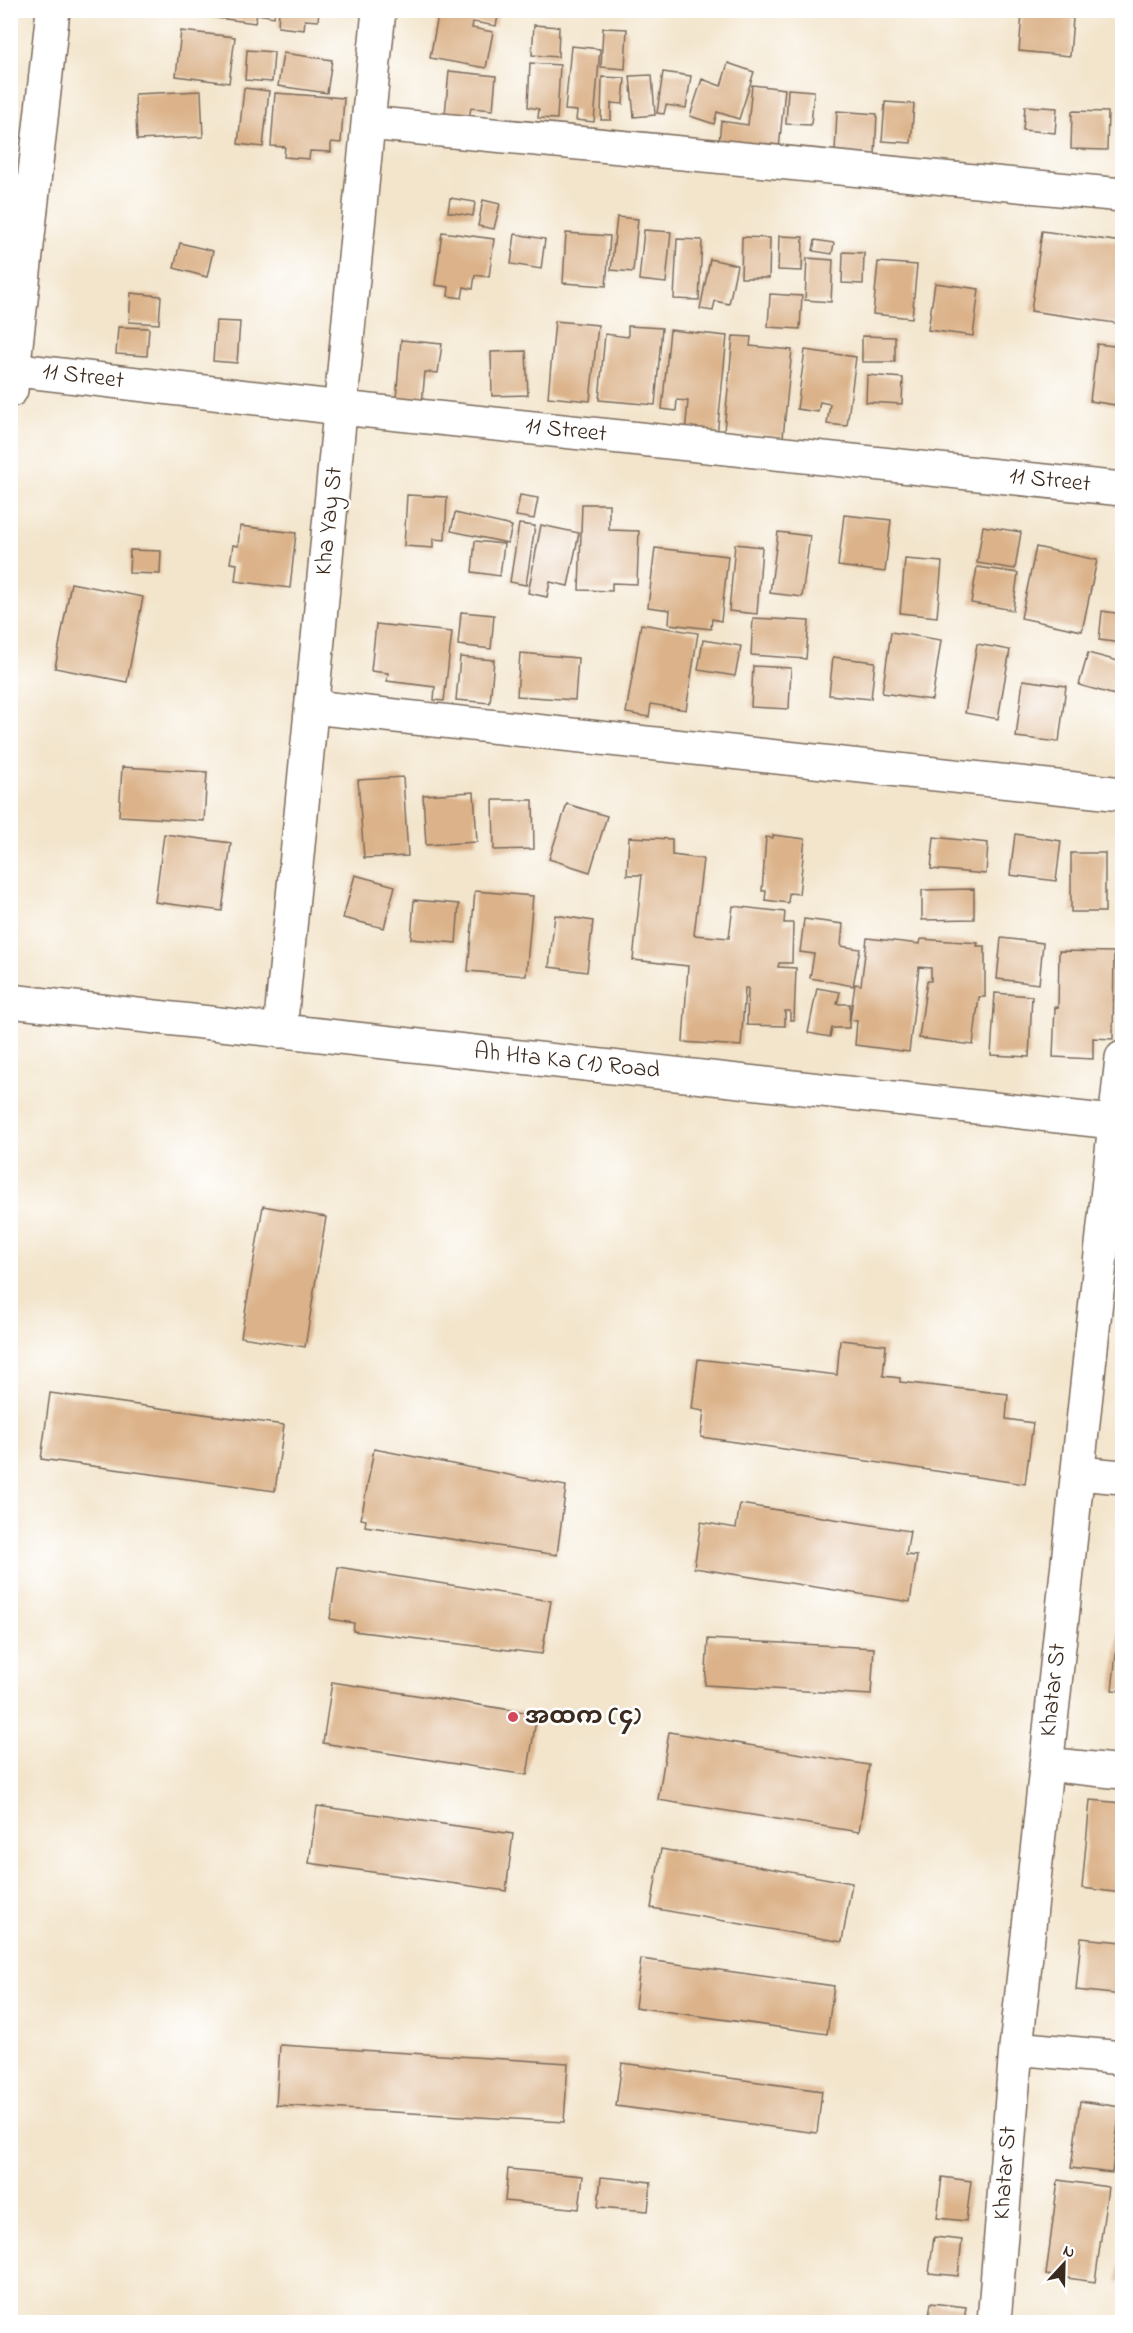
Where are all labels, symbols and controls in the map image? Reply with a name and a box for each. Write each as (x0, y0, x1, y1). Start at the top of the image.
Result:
street label: 11 Street (40, 355, 126, 399)
street label: 11 Street (524, 409, 608, 453)
street label: 11 Street (1008, 459, 1092, 503)
street label: Kha Yay St (307, 465, 354, 577)
street label: Ah Hta Ka (1) Road (472, 1035, 662, 1089)
street label: Khatar St (1032, 1641, 1076, 1739)
place label: အထက (၄) (525, 1700, 641, 1735)
marker: အထက (၄) (506, 1710, 520, 1724)
street label: Khatar St (985, 2125, 1027, 2221)
north arrow (1034, 2234, 1094, 2294)
text: N (1059, 2239, 1079, 2265)

